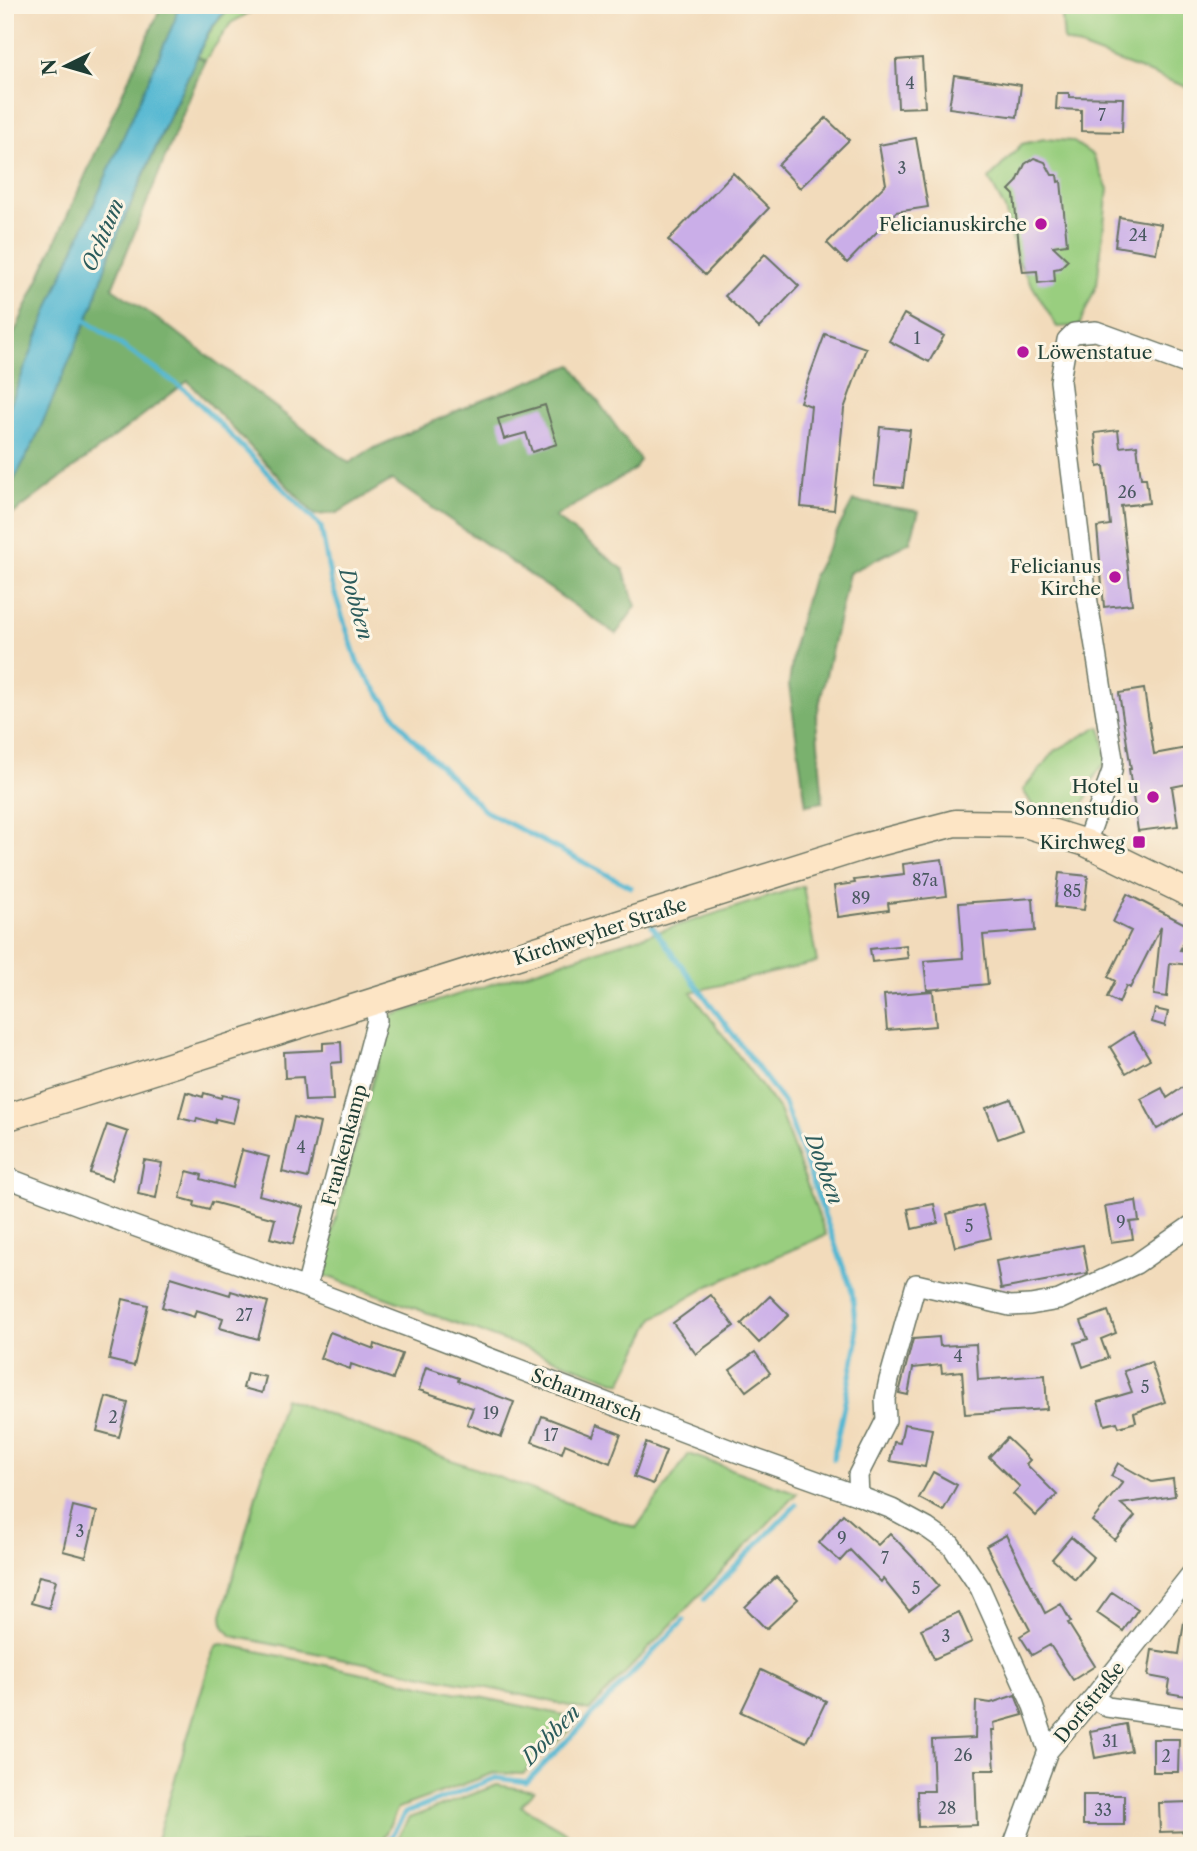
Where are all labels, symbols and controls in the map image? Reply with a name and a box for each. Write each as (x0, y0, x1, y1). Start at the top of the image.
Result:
north arrow (32, 32, 102, 102)
text: N (37, 58, 62, 77)
house number: 4 (905, 73, 915, 93)
house number: 7 (1098, 105, 1106, 125)
house number: 3 (898, 158, 906, 178)
water label: Ochtum (76, 195, 129, 275)
place label: Felicianuskirche (879, 213, 1027, 236)
marker: Felicianuskirche (1033, 216, 1049, 232)
house number: 24 (1129, 225, 1147, 245)
house number: 1 (914, 328, 921, 348)
place label: Löwenstatue (1037, 341, 1152, 364)
marker: Löwenstatue (1015, 344, 1031, 360)
house number: 26 (1118, 482, 1136, 502)
place label: Felicianus Kirche (1010, 555, 1101, 600)
water label: Dobben (334, 563, 379, 643)
marker: Felicianus Kirche (1107, 569, 1123, 585)
place label: Hotel u Sonnenstudio (1014, 775, 1139, 820)
marker: Hotel u Sonnenstudio (1145, 789, 1161, 805)
place label: Kirchweg (1039, 831, 1126, 854)
marker: Kirchweg (1131, 834, 1147, 850)
house number: 87a (912, 870, 938, 890)
house number: 85 (1063, 881, 1081, 901)
house number: 89 (852, 888, 870, 908)
street label: Kirchweyher Straße (511, 893, 690, 970)
street label: Frankenkamp (317, 1082, 372, 1208)
water label: Dobben (799, 1128, 849, 1208)
house number: 4 (296, 1137, 306, 1157)
house number: 9 (1116, 1212, 1126, 1232)
house number: 5 (965, 1216, 973, 1236)
house number: 27 (235, 1305, 253, 1325)
house number: 4 (953, 1346, 963, 1366)
street label: Scharmarsch (528, 1364, 646, 1427)
house number: 5 (1141, 1377, 1149, 1397)
house number: 19 (483, 1403, 499, 1423)
house number: 2 (108, 1407, 118, 1427)
house number: 17 (544, 1425, 558, 1445)
house number: 3 (76, 1521, 84, 1541)
house number: 9 (837, 1528, 847, 1548)
house number: 7 (881, 1548, 889, 1568)
house number: 5 (912, 1578, 920, 1598)
house number: 3 (942, 1626, 950, 1646)
street label: Dorfstraße (1049, 1657, 1129, 1748)
water label: Dobben (515, 1699, 585, 1771)
house number: 31 (1102, 1731, 1118, 1751)
house number: 26 (954, 1745, 972, 1765)
house number: 2 (1161, 1746, 1171, 1766)
house number: 28 (938, 1798, 956, 1818)
house number: 33 (1094, 1800, 1112, 1820)

